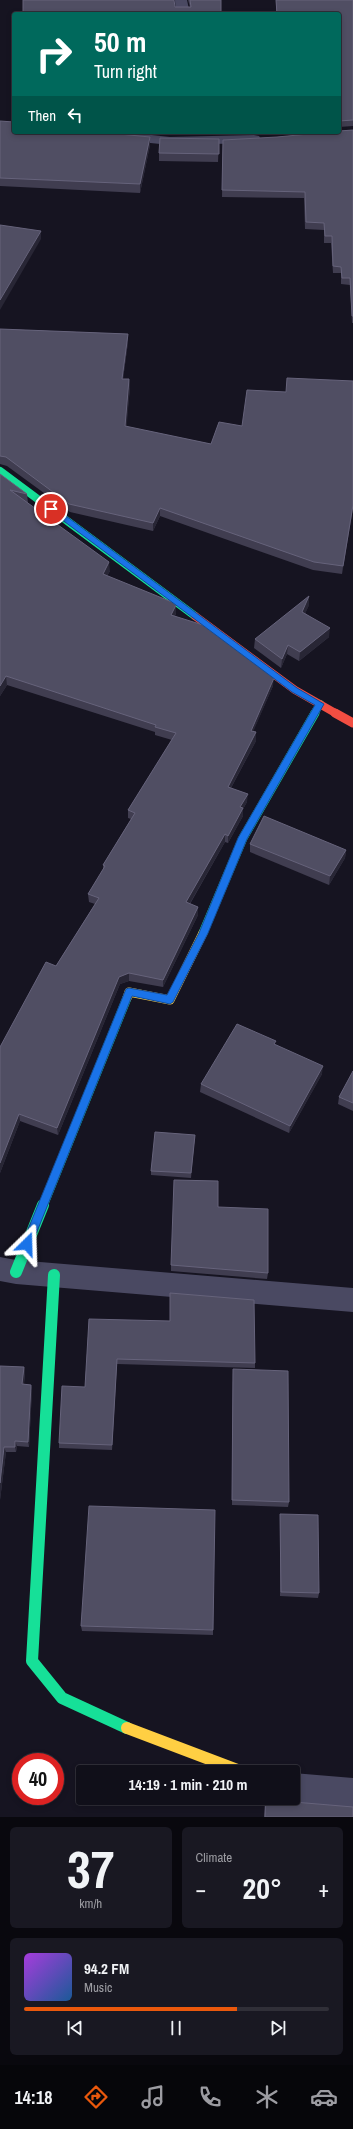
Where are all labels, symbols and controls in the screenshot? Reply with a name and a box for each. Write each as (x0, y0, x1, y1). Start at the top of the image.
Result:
text: 50 m (94, 23, 146, 61)
icon: right (28, 28, 80, 80)
text: Turn right (94, 59, 157, 84)
icon: left (64, 104, 86, 126)
text: Then (28, 105, 56, 126)
pin (34, 492, 68, 526)
icon: arrive (40, 498, 62, 520)
position arrow (6, 1223, 48, 1265)
speed limit sign: 40 (12, 1753, 64, 1805)
text: 14:19 · 1 min · 210 m (129, 1774, 247, 1795)
text: 37 (67, 1834, 114, 1904)
text: Climate (196, 1849, 232, 1866)
text: 20° (243, 1868, 282, 1908)
text: − (196, 1874, 206, 1904)
text: + (318, 1874, 329, 1904)
text: km/h (79, 1895, 102, 1912)
text: 94.2 FM (84, 1958, 129, 1979)
text: Music (84, 1979, 112, 1996)
icon: previous (64, 2017, 86, 2039)
icon: pause (165, 2017, 187, 2039)
icon: next (267, 2017, 289, 2039)
icon: directions (82, 2083, 110, 2111)
icon: music (139, 2083, 167, 2111)
icon: phone (196, 2083, 224, 2111)
icon: climate (253, 2083, 281, 2111)
icon: car (310, 2083, 338, 2111)
text: 14:18 (15, 2085, 52, 2110)

